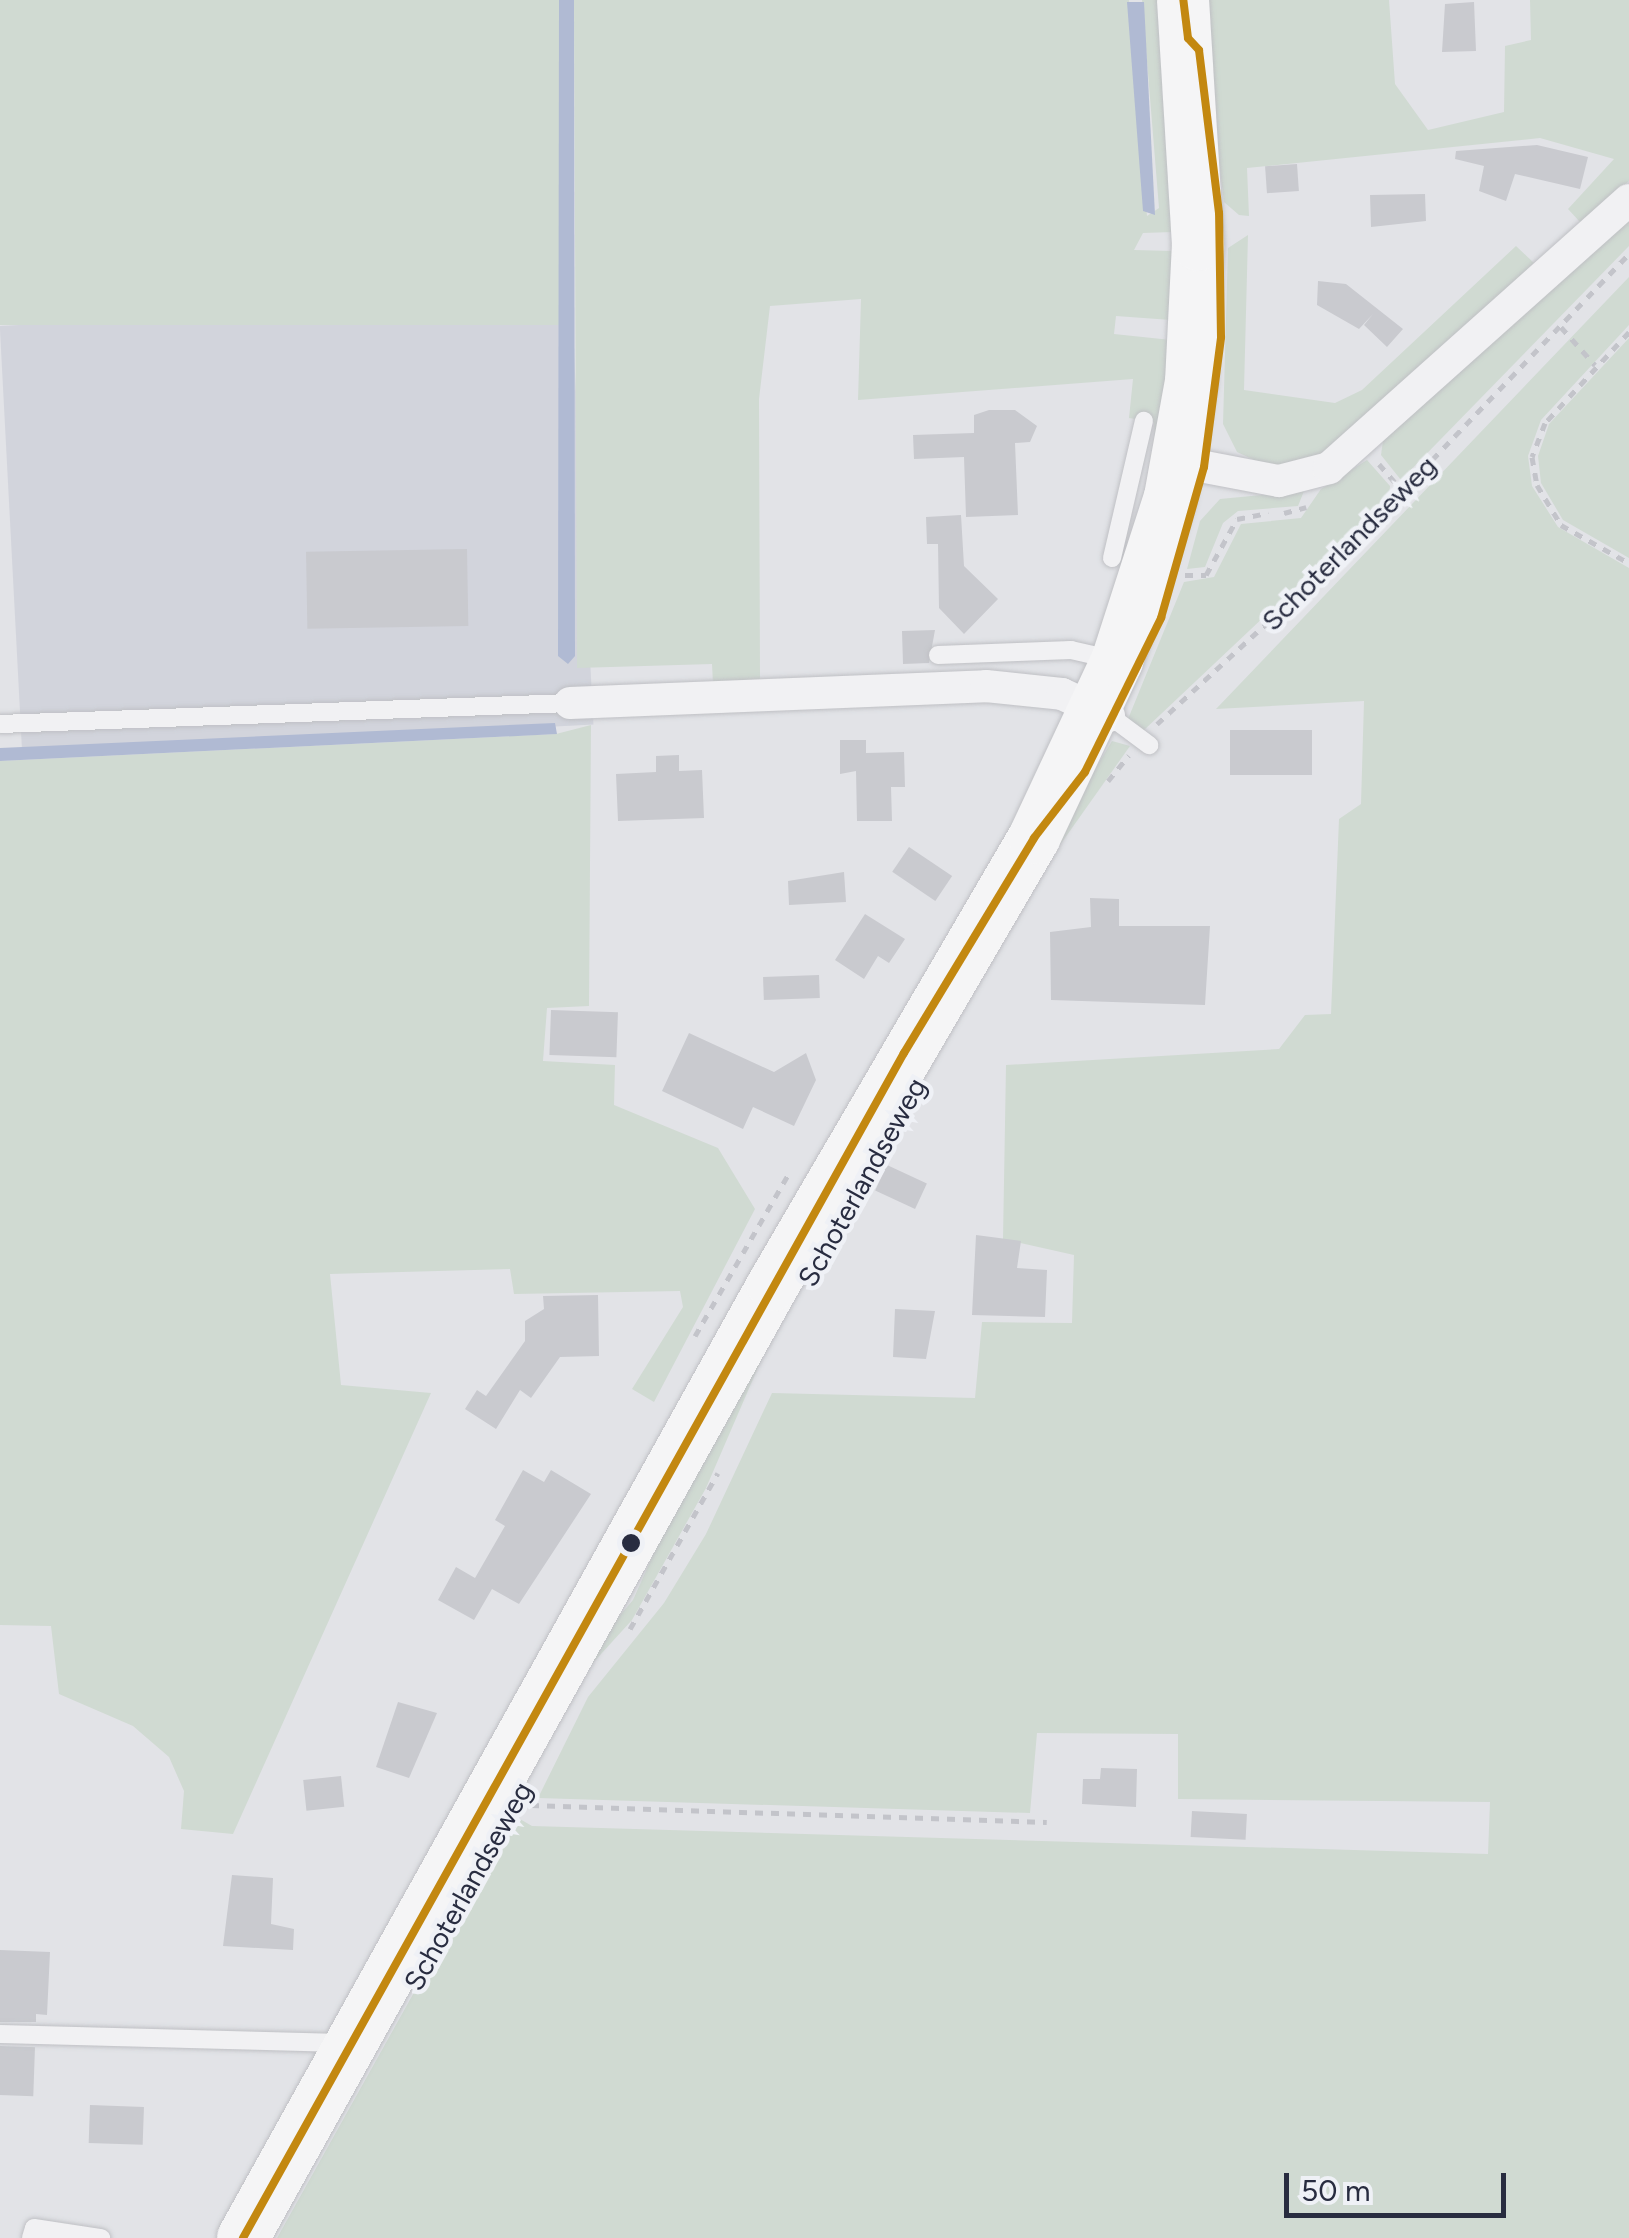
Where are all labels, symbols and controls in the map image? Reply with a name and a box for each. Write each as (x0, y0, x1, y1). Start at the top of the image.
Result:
street label: Schoterlandseweg (1255, 449, 1443, 637)
street label: Schoterlandseweg (791, 1072, 933, 1292)
unlabelled marker (621, 1533, 641, 1553)
street label: Schoterlandseweg (397, 1776, 539, 1996)
scale bar (1289, 2153, 1512, 2215)
text: 50 m (1301, 2172, 1370, 2209)

